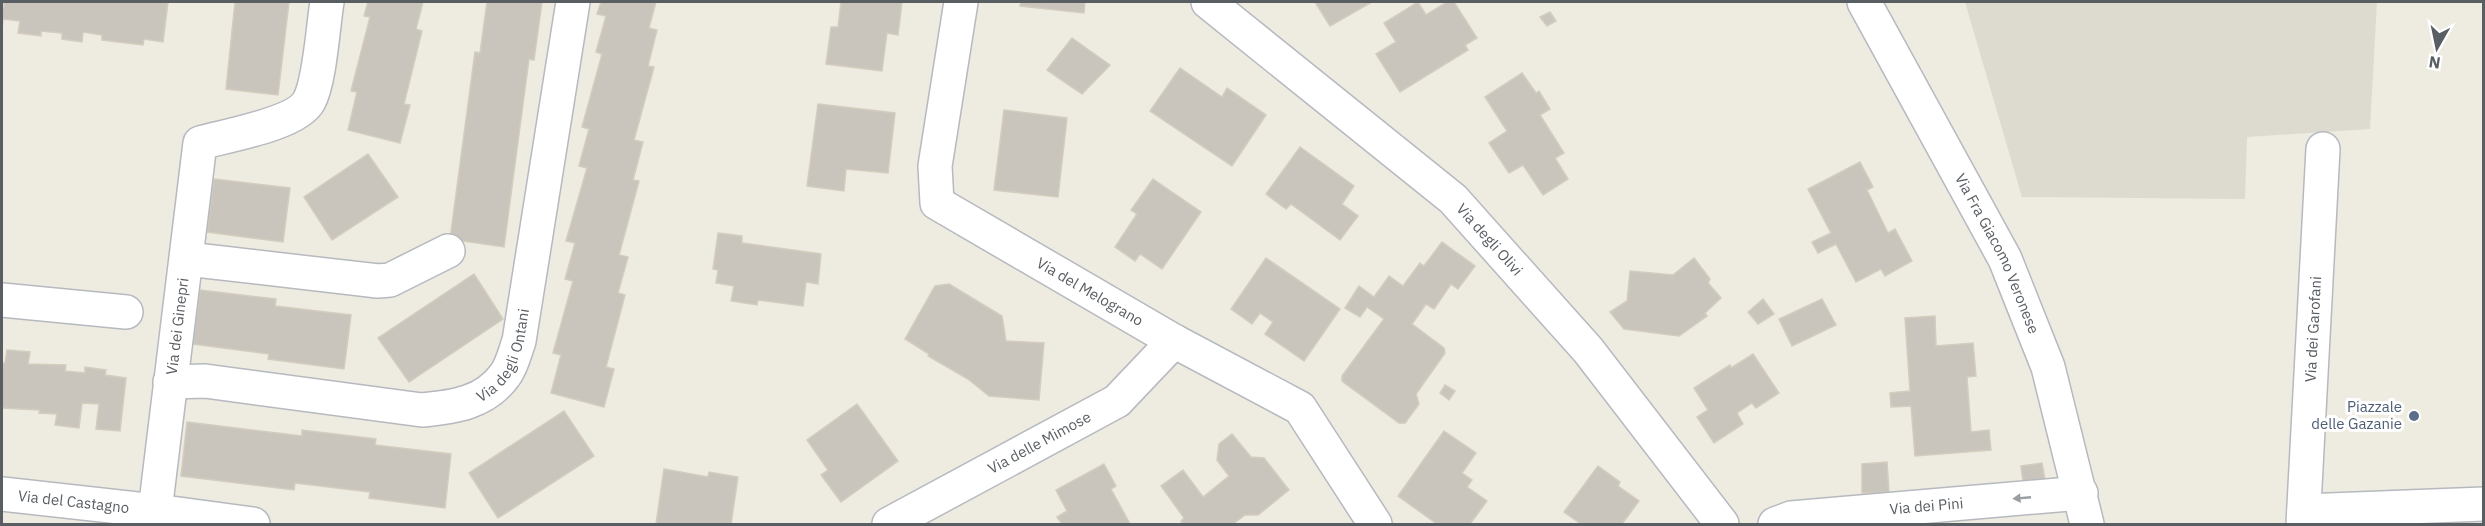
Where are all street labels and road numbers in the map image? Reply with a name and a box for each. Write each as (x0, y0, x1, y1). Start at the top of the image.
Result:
street label: Via Fra Giacomo Veronese (1951, 170, 2044, 336)
street label: Via degli Olivi (1453, 199, 1527, 279)
street label: Via del Melograno (1033, 253, 1147, 330)
street label: Via dei Garofani (2301, 276, 2325, 383)
street label: Via dei Ginepri (162, 277, 192, 376)
street label: Via degli Ontani (473, 307, 533, 406)
street label: Via delle Mimose (984, 407, 1094, 478)
street label: Via del Castagno (17, 486, 130, 517)
street label: Via dei Pini (1889, 493, 1964, 518)

